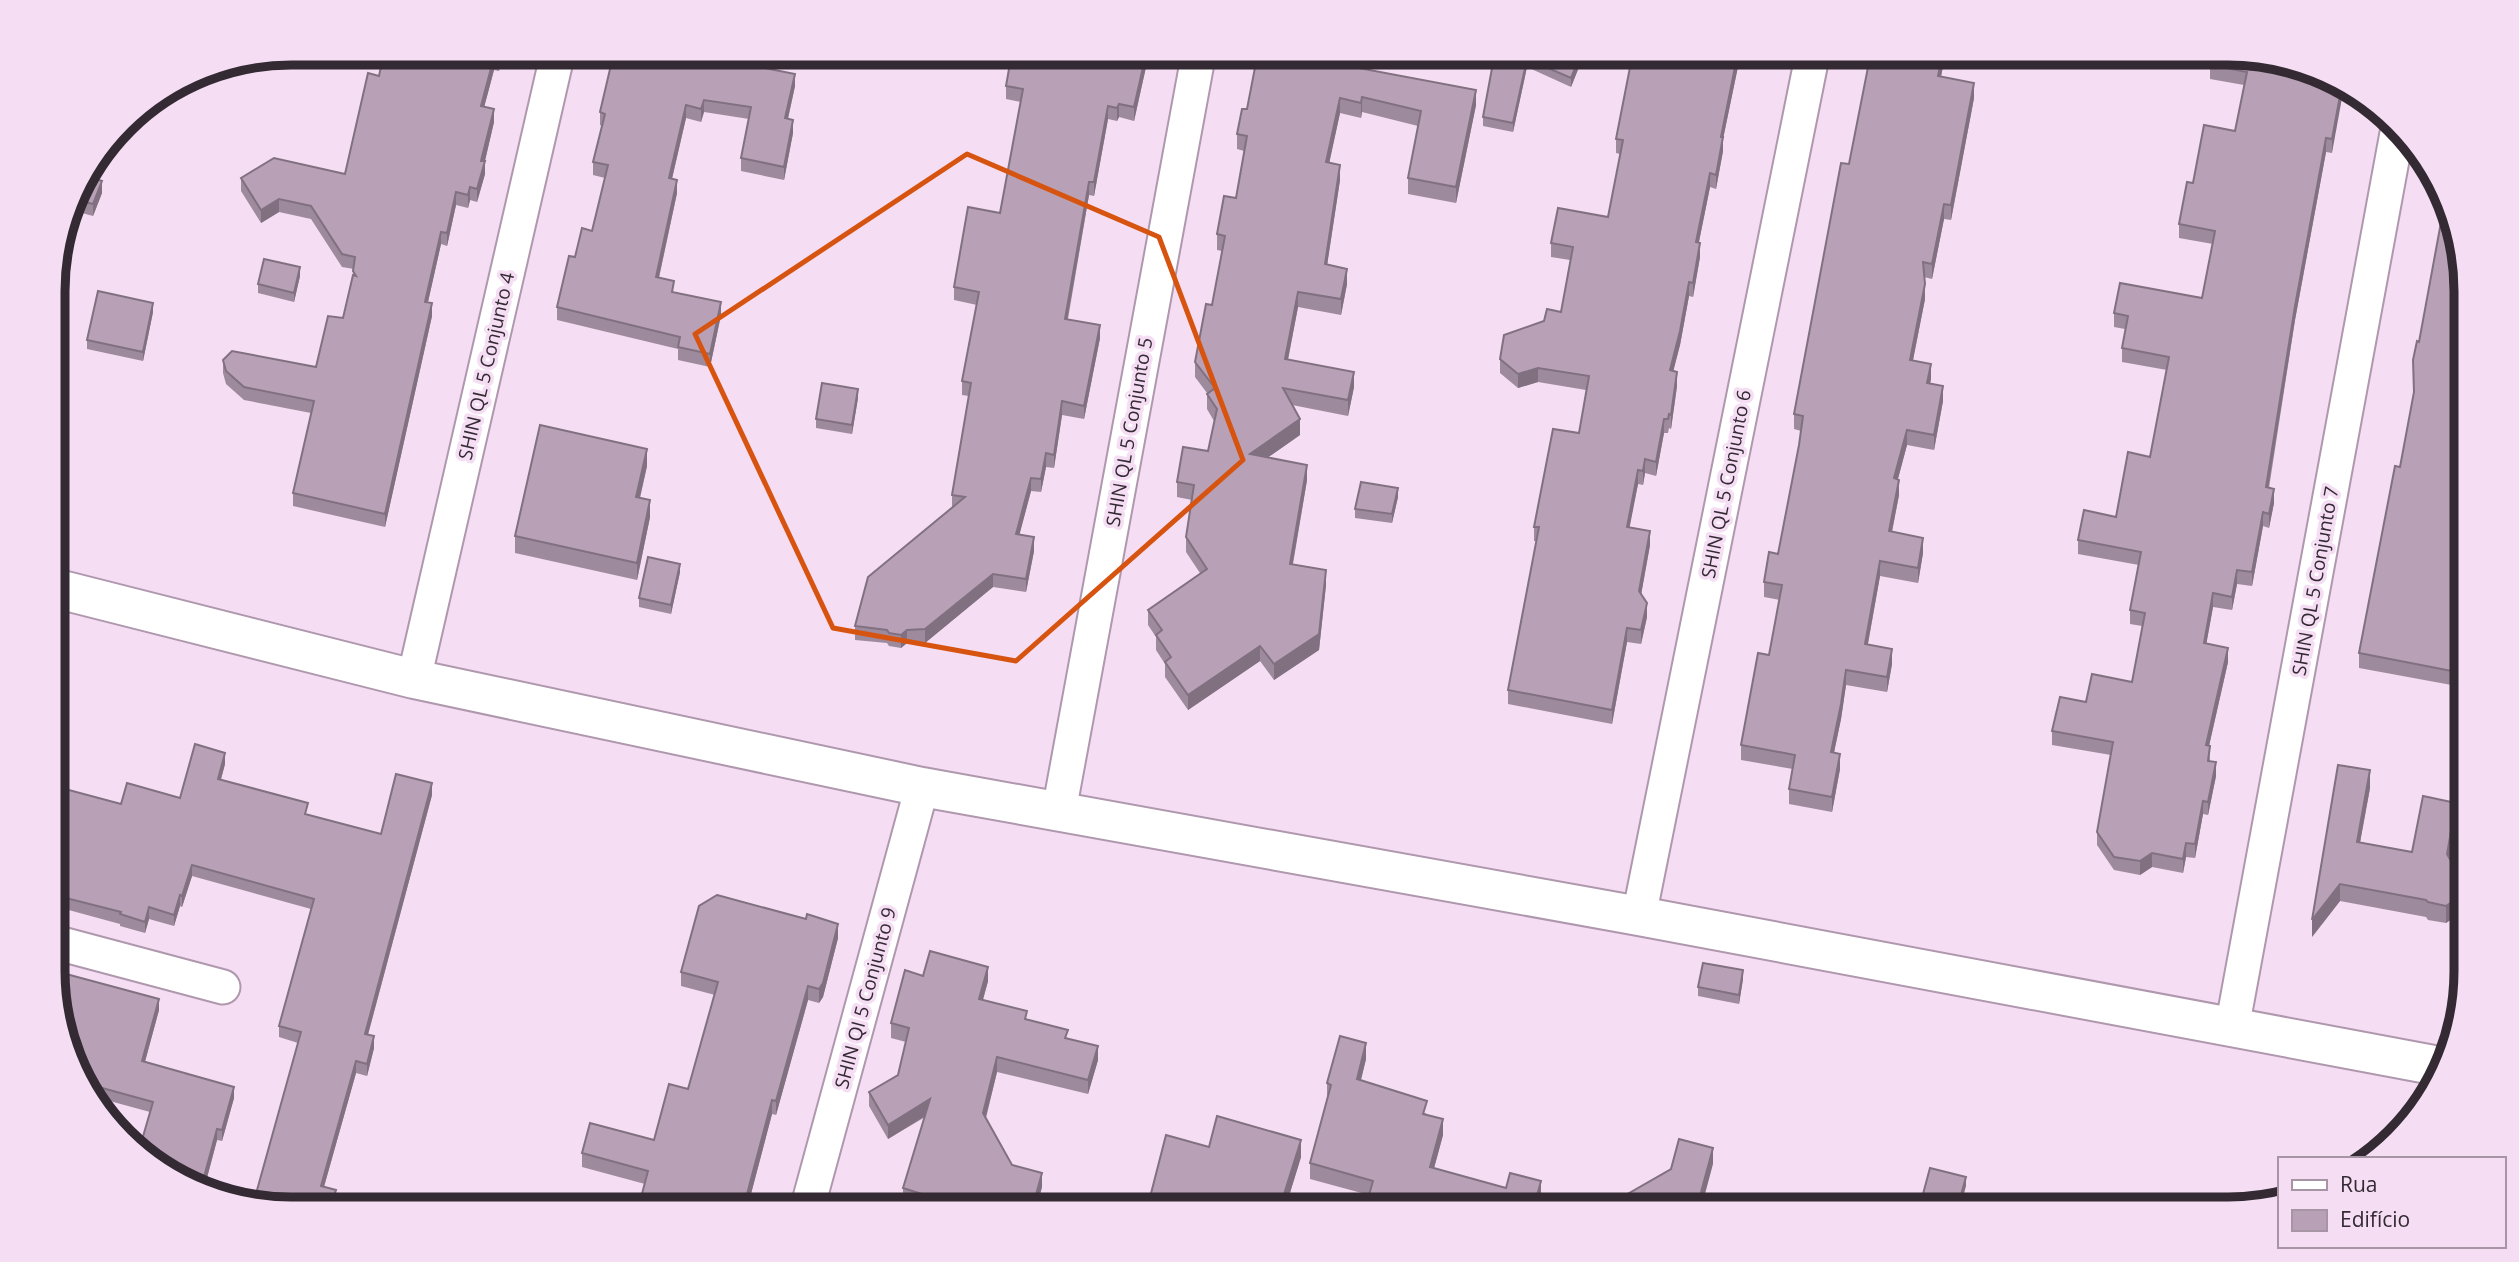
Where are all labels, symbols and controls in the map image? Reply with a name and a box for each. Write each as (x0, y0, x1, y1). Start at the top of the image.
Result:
street label: SHIN QL 5 Conjunto 4 (452, 270, 520, 462)
street label: SHIN QL 5 Conjunto 5 (1100, 335, 1158, 529)
street label: SHIN QL 5 Conjunto 6 (1695, 387, 1757, 581)
street label: SHIN QL 5 Conjunto 7 (2286, 484, 2344, 678)
street label: SHIN QI 5 Conjunto 9 (828, 904, 902, 1092)
legend (2278, 1157, 2505, 1248)
text: Rua (2340, 1170, 2378, 1198)
text: Edifício (2340, 1205, 2410, 1233)

